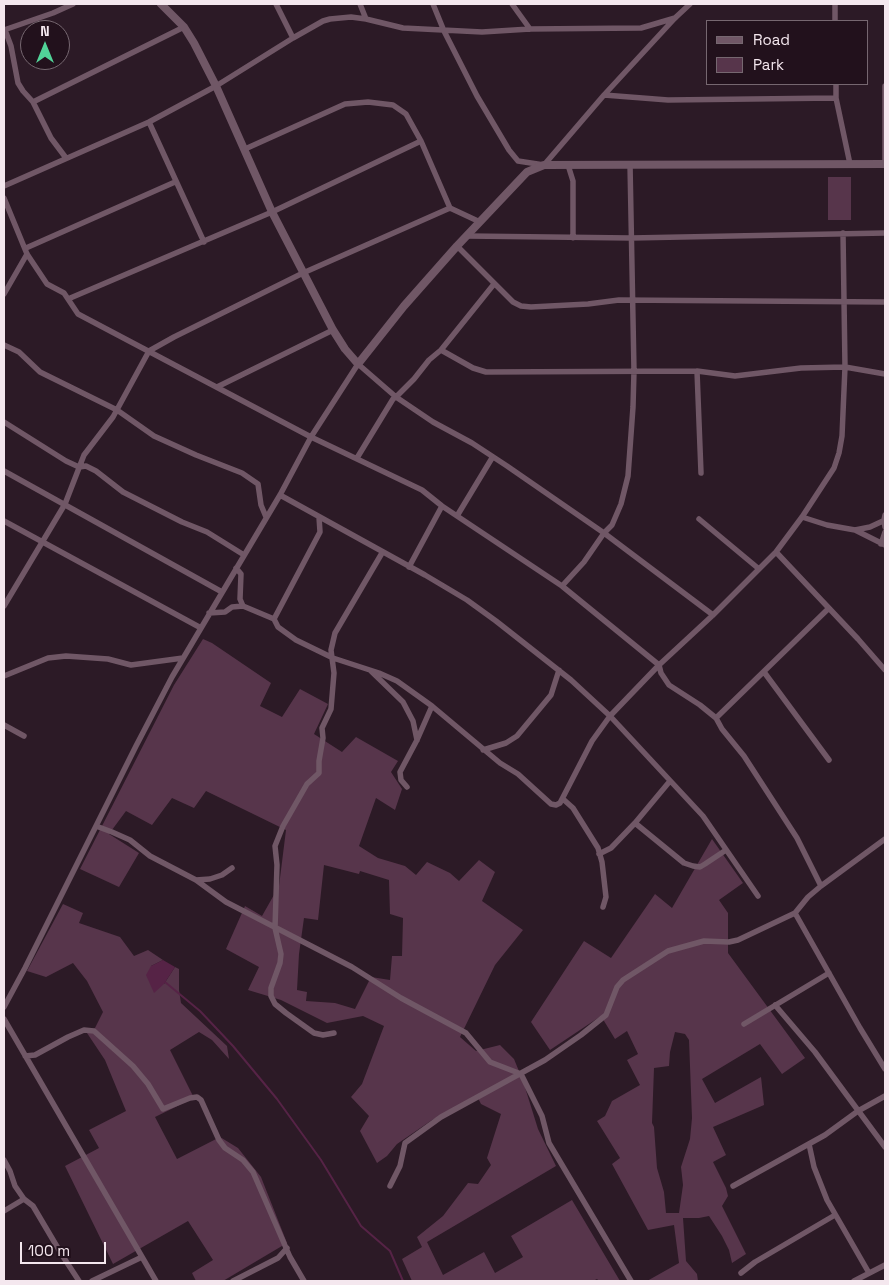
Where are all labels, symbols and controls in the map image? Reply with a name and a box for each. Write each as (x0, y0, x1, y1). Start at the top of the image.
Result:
north arrow (20, 20, 70, 70)
legend (706, 20, 869, 85)
text: N (40, 22, 50, 40)
text: Road (753, 30, 790, 49)
text: Park (753, 55, 784, 74)
scale bar (22, 1232, 109, 1264)
text: 100 m (28, 1241, 70, 1260)

